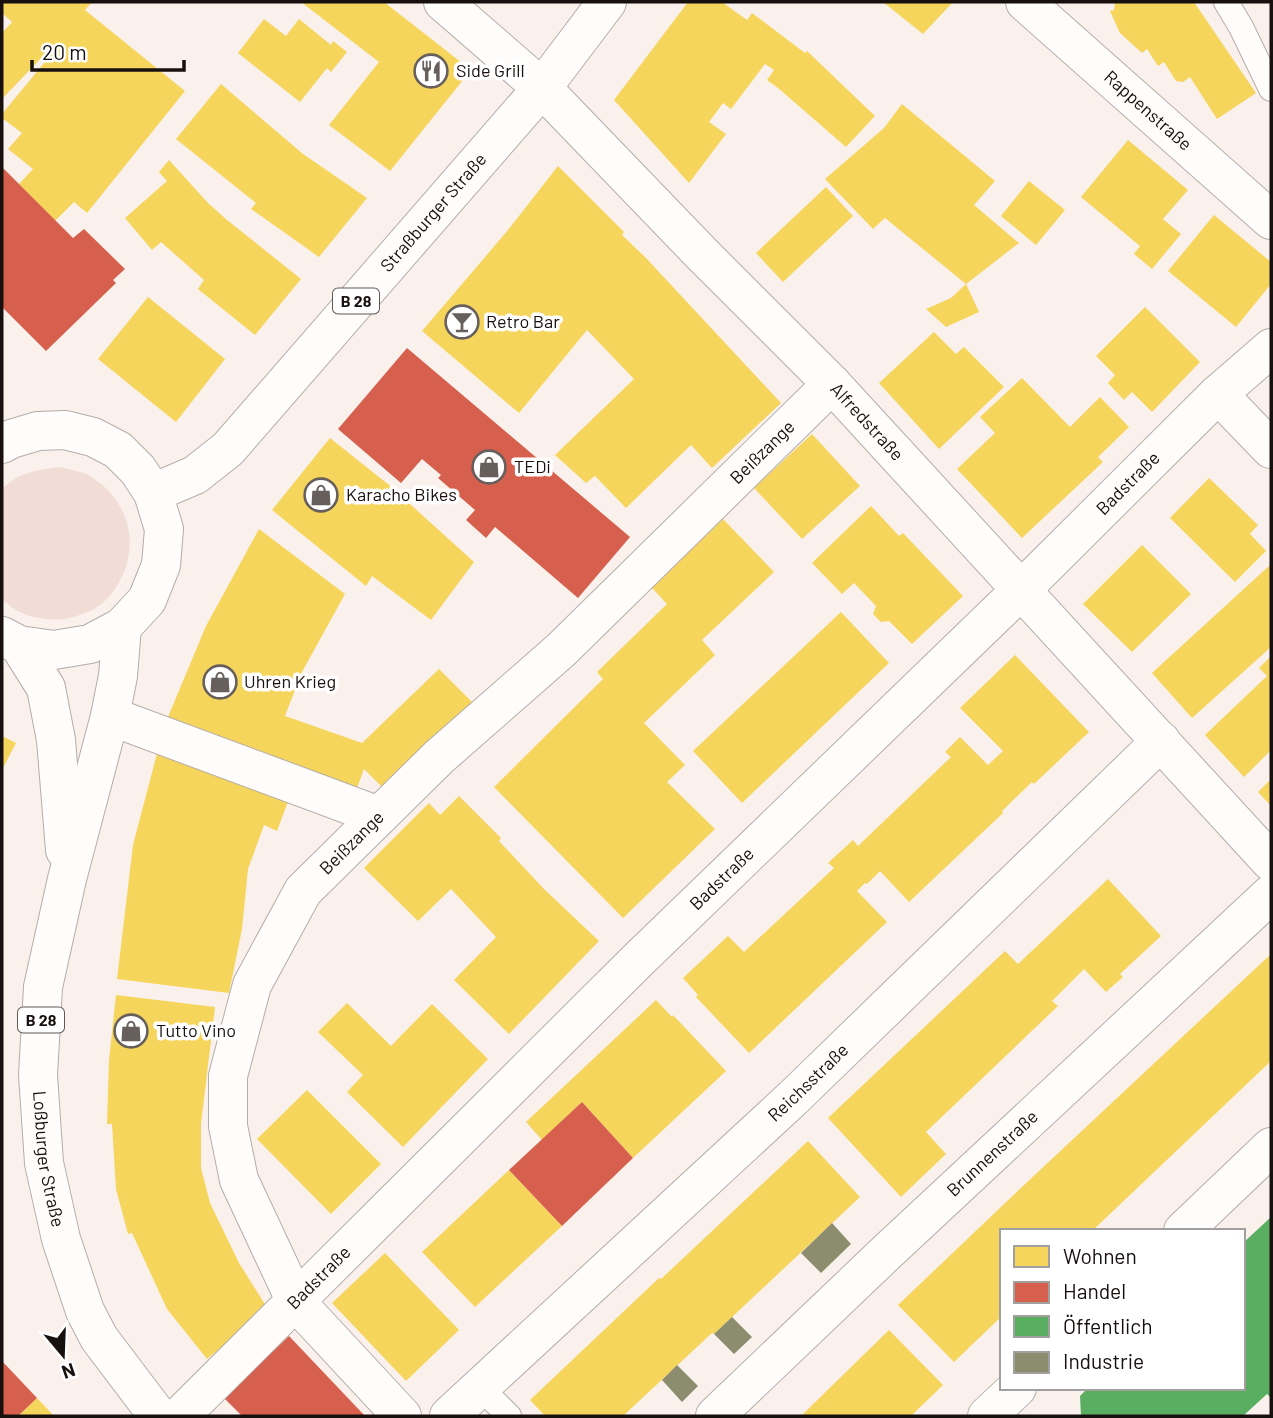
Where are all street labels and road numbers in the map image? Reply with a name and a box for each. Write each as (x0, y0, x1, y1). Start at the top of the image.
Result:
street label: Rappenstraße (1100, 65, 1197, 155)
street label: Straßburger Straße (375, 148, 491, 276)
road number: B 28 (333, 288, 379, 314)
street label: Alfredstraße (826, 378, 909, 465)
street label: Beißzange (725, 415, 799, 488)
street label: Badstraße (1091, 446, 1164, 519)
street label: Beißzange (314, 806, 388, 879)
street label: Badstraße (685, 842, 758, 914)
road number: B 28 (18, 1008, 64, 1032)
street label: Reichsstraße (763, 1038, 852, 1126)
street label: Loßburger Straße (29, 1090, 70, 1229)
street label: Brunnenstraße (942, 1105, 1042, 1201)
street label: Badstraße (282, 1241, 355, 1313)

